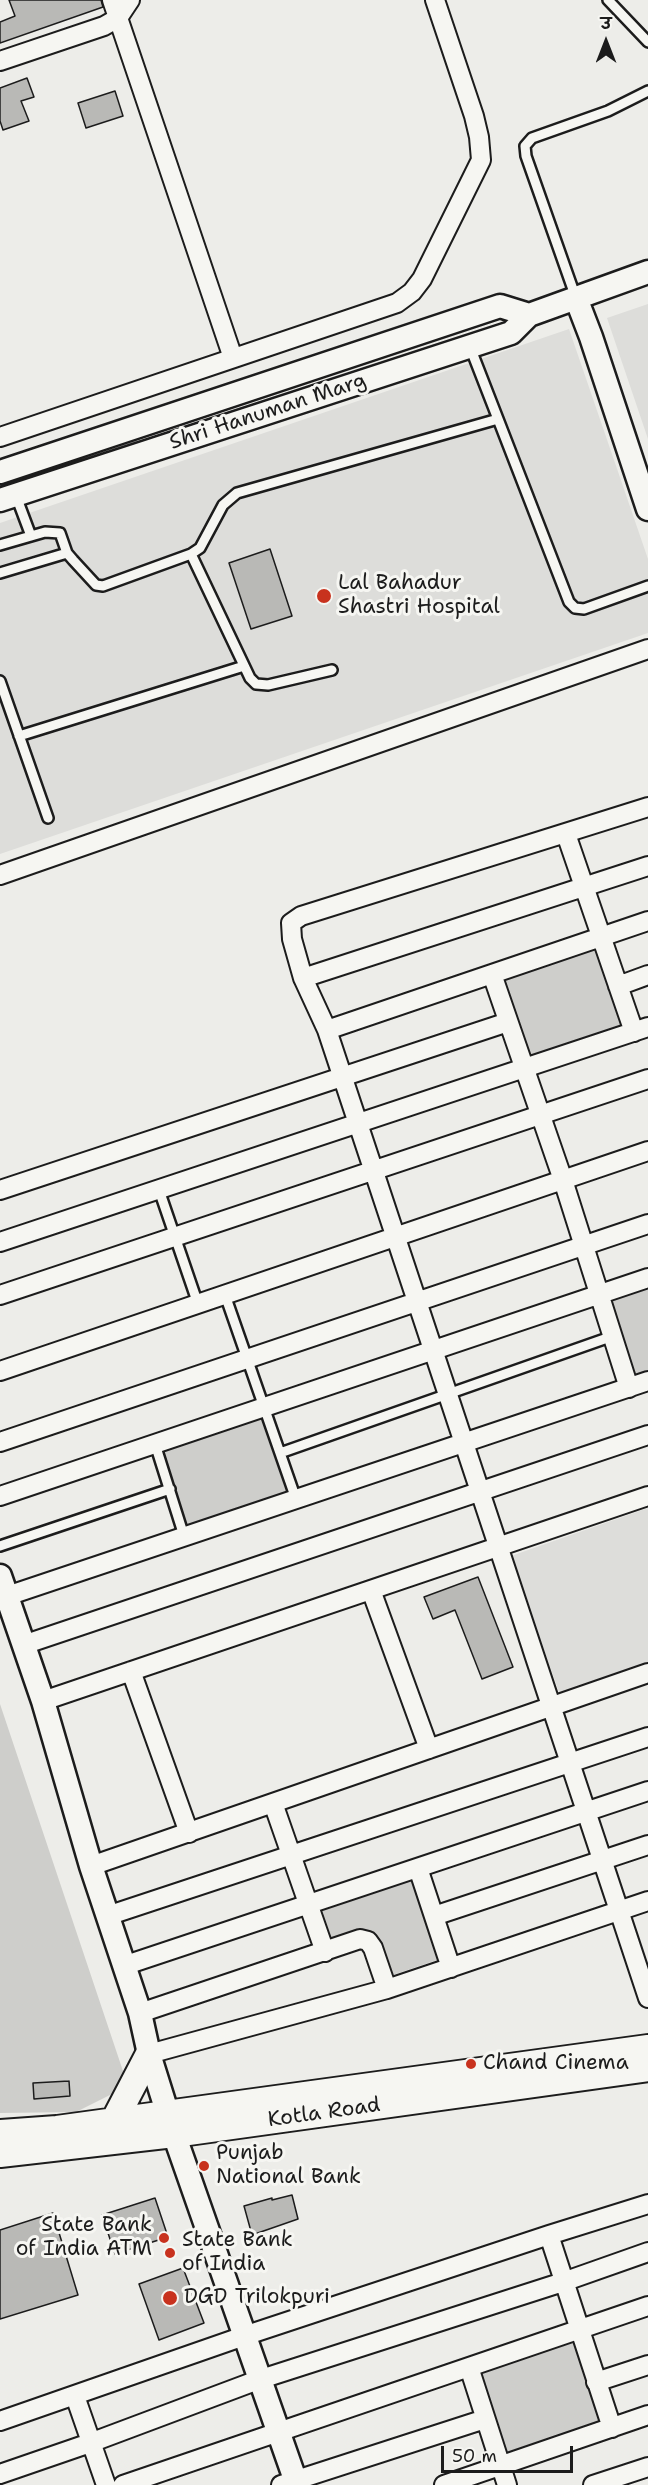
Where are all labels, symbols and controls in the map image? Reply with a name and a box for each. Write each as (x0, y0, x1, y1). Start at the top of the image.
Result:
north arrow (576, 12, 636, 72)
text: उ (601, 13, 611, 34)
street label: Shri Hanuman Marg (166, 368, 370, 456)
place label: Lal Bahadur Shastri Hospital (338, 571, 500, 621)
marker: Lal Bahadur Shastri Hospital (315, 587, 333, 605)
place label: Chand Cinema (483, 2051, 629, 2077)
marker: Chand Cinema (464, 2057, 478, 2071)
street label: Kotla Road (266, 2093, 382, 2133)
place label: Punjab National Bank (216, 2141, 361, 2191)
marker: Punjab National Bank (197, 2159, 211, 2173)
place label: State Bank of India ATM (16, 2213, 152, 2263)
place label: State Bank of India (182, 2228, 293, 2278)
marker: State Bank of India ATM (157, 2231, 171, 2245)
marker: State Bank of India (163, 2246, 177, 2260)
place label: DGD Trilokpuri (184, 2285, 330, 2311)
marker: DGD Trilokpuri (161, 2289, 179, 2307)
scale bar (444, 2434, 576, 2472)
text: 50 m (452, 2444, 497, 2468)

